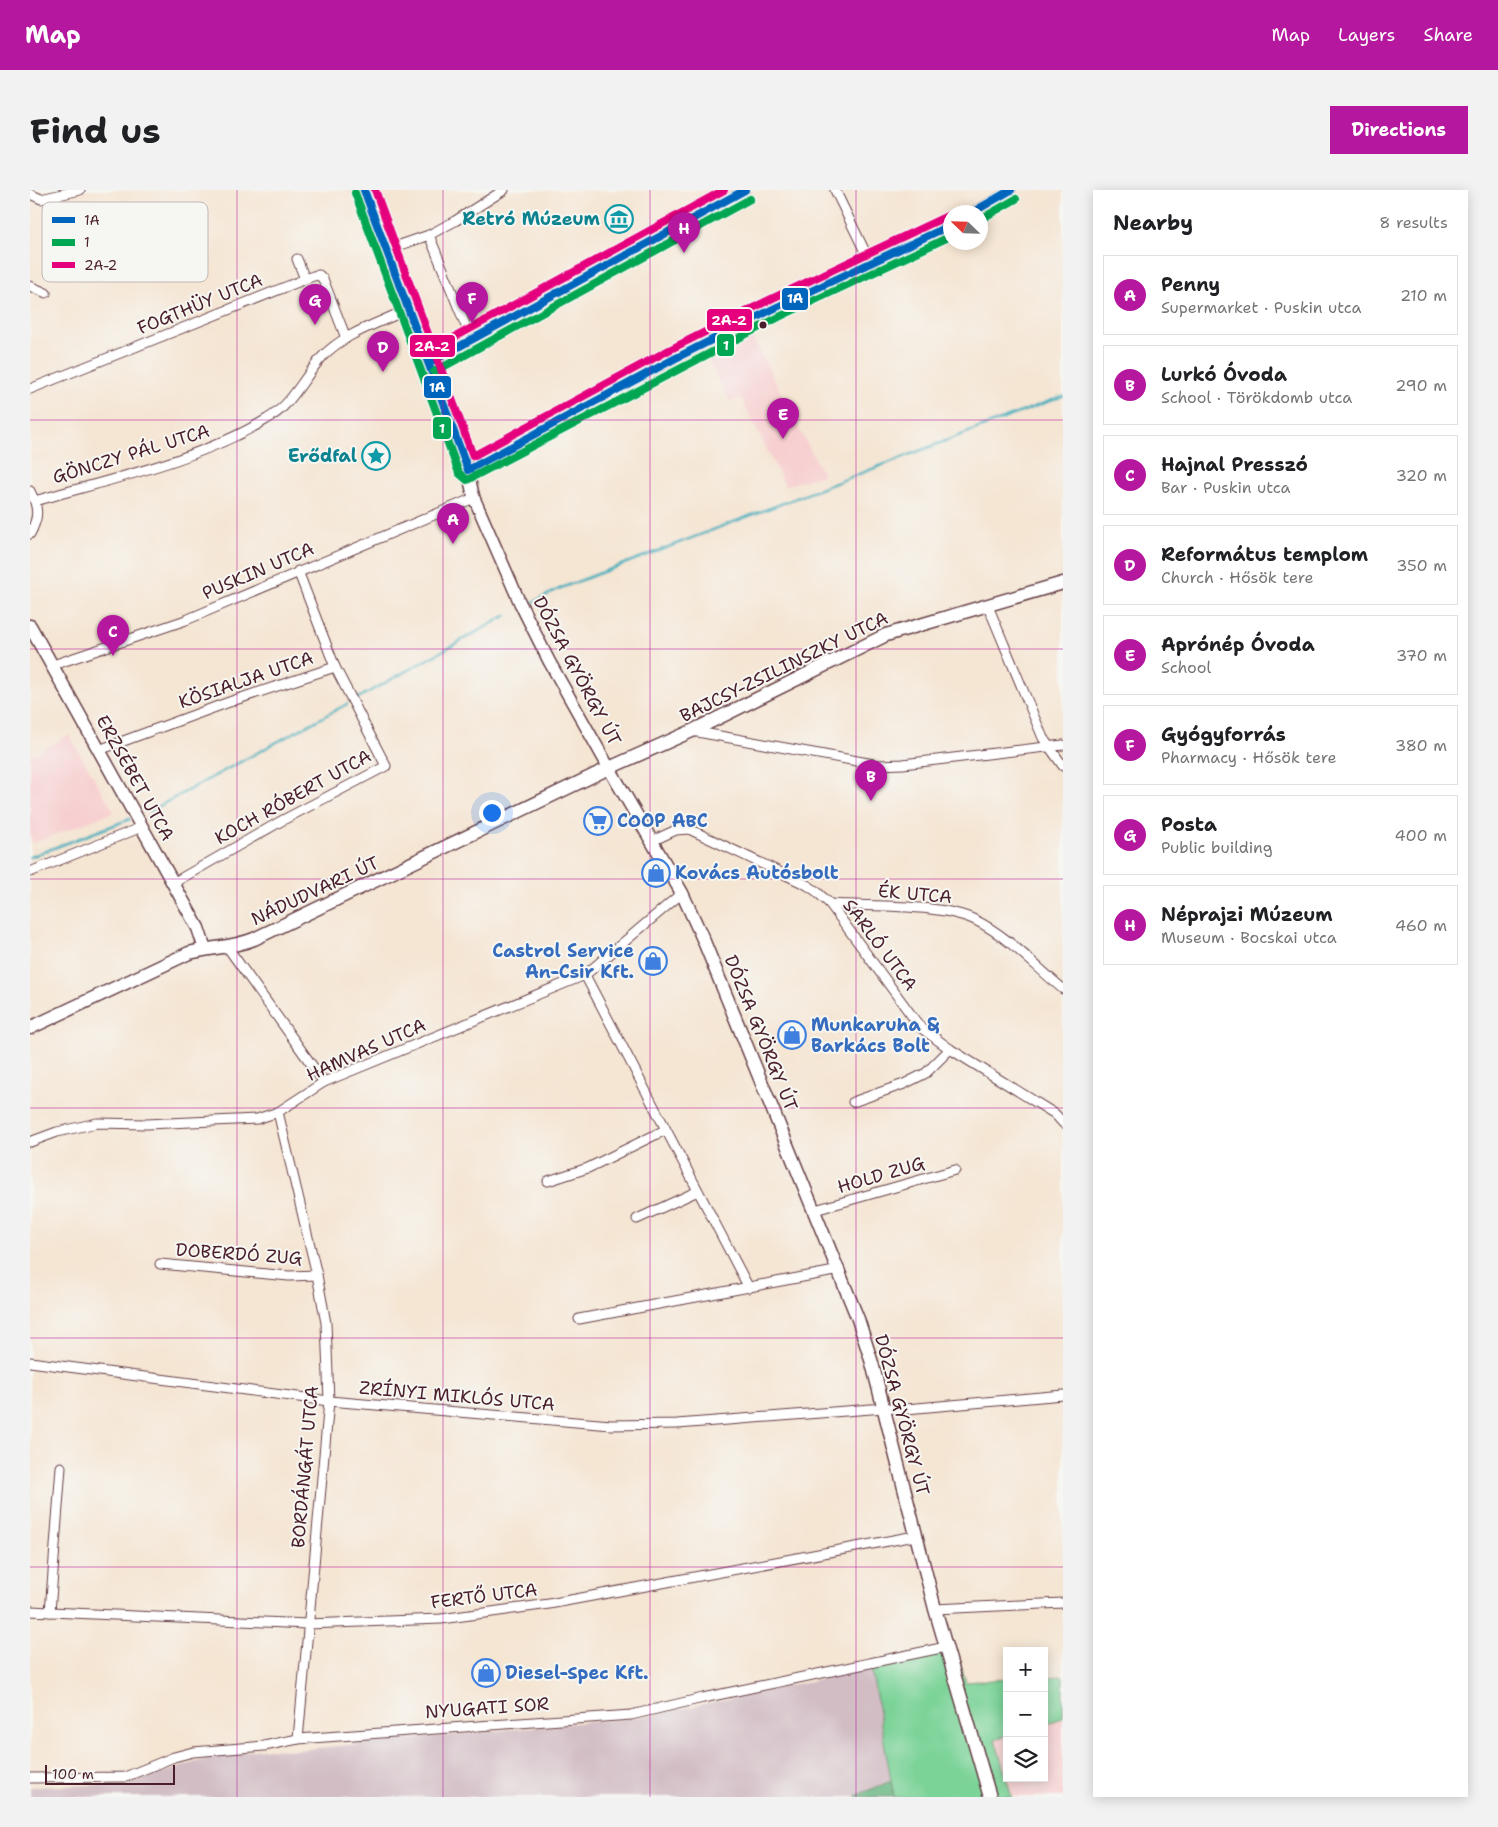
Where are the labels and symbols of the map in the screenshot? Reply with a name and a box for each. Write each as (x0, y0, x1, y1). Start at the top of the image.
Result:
legend (42, 202, 208, 282)
museum icon: Retró Múzeum (604, 204, 634, 234)
north arrow (943, 205, 988, 250)
place label: Retró Múzeum (462, 207, 601, 231)
text: 1A (84, 211, 100, 229)
pin: H (668, 212, 700, 253)
text: 1 (84, 233, 90, 251)
text: 2A-2 (84, 256, 117, 274)
street label: FOGTHÜY UTCA (134, 268, 266, 340)
pin: F (456, 282, 488, 323)
pin: G (299, 284, 331, 325)
line badge: 1A (781, 287, 809, 311)
text: 1A (787, 289, 804, 307)
line badge: 2A-2 (706, 308, 753, 332)
text: 2A-2 (711, 311, 747, 329)
unlabelled marker (758, 320, 768, 330)
pin: D (367, 331, 399, 372)
line badge: 1 (716, 333, 735, 357)
line badge: 2A-2 (409, 334, 456, 358)
text: 1 (723, 336, 729, 354)
text: 2A-2 (414, 337, 450, 355)
line badge: 1A (423, 375, 452, 399)
text: 1A (429, 378, 446, 396)
pin: E (767, 398, 799, 439)
line badge: 1 (432, 416, 452, 440)
street label: GÖNCZY PÁL UTCA (49, 419, 213, 489)
text: 1 (439, 419, 445, 437)
place icon: Erődfal (361, 441, 391, 471)
place label: Erődfal (288, 444, 357, 468)
pin: A (437, 503, 469, 544)
street label: PUSKIN UTCA (198, 537, 318, 605)
street label: DÓZSA GYÖRGY ÚT (527, 592, 627, 750)
street label: BAJCSY-ZSILINSZKY UTCA (676, 606, 892, 728)
pin: C (97, 615, 129, 656)
street label: KÖSIALJA UTCA (175, 646, 317, 714)
street label: ERZSÉBET UTCA (90, 711, 180, 845)
street label: KOCH RÓBERT UTCA (210, 744, 376, 850)
pin: B (855, 760, 887, 801)
your location (479, 800, 505, 826)
supermarket icon: COOP ABC (583, 806, 613, 836)
place label: COOP ABC (617, 809, 708, 833)
street label: NÁDUDVARI ÚT (247, 851, 383, 931)
shop icon: Kovács Autósbolt (641, 858, 671, 888)
place label: Kovács Autósbolt (675, 861, 839, 885)
street label: ÉK UTCA (877, 879, 953, 909)
street label: SARLÓ UTCA (838, 894, 922, 996)
place label: Castrol Service An-Csir Kft. (492, 939, 634, 984)
shop icon: Castrol Service An-Csir Kft. (638, 946, 668, 976)
street label: DÓZSA GYÖRGY ÚT (719, 952, 803, 1114)
street label: HAMVAS UTCA (302, 1013, 430, 1087)
place label: Munkaruha & Barkács Bolt (811, 1013, 940, 1058)
shop icon: Munkaruha & Barkács Bolt (777, 1020, 807, 1050)
street label: HOLD ZUG (834, 1151, 928, 1199)
street label: DOBERDÓ ZUG (175, 1238, 304, 1270)
street label: DÓZSA GYÖRGY ÚT (869, 1332, 935, 1498)
street label: ZRÍNYI MIKLÓS UTCA (358, 1375, 556, 1417)
street label: BORDÁNGÁT UTCA (286, 1385, 324, 1549)
street label: FERTŐ UTCA (429, 1578, 539, 1614)
shop icon: Diesel-Spec Kft. (471, 1658, 501, 1688)
place label: Diesel-Spec Kft. (505, 1661, 649, 1685)
street label: NYUGATI SOR (424, 1692, 550, 1724)
scale bar (45, 1762, 175, 1785)

